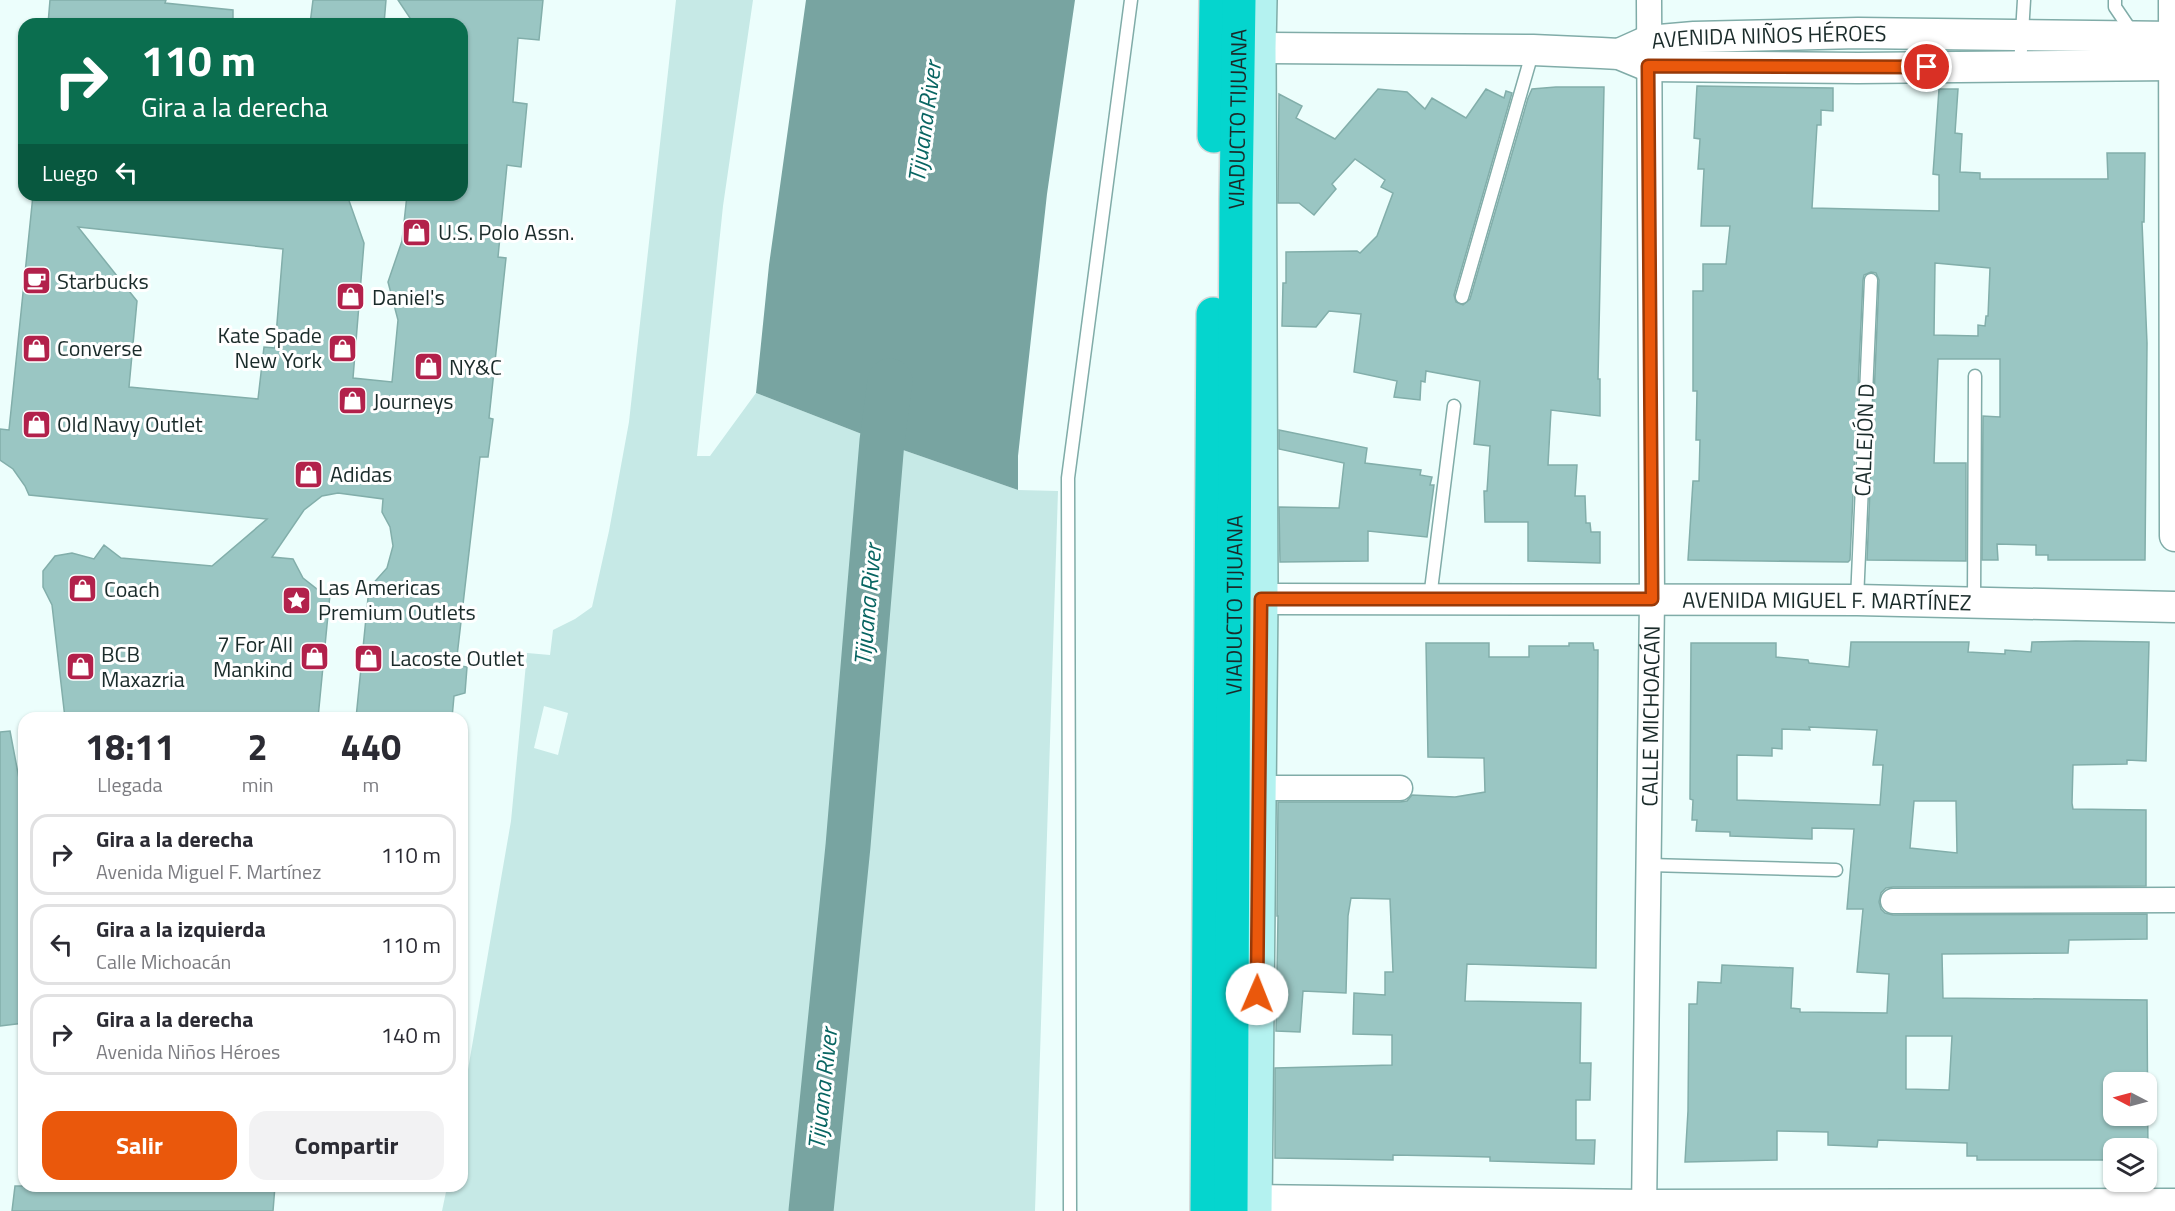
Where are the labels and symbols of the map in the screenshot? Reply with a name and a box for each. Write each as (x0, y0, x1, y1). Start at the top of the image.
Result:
street label: AVENIDA NIÑOS HÉROES (1650, 16, 1887, 58)
street label: VIADUCTO TIJUANA (1219, 28, 1256, 209)
pin (1901, 41, 1952, 92)
water label: Tijuana River (898, 56, 951, 185)
place label: U.S. Polo Assn. (438, 215, 574, 249)
shop icon: U.S. Polo Assn. (401, 216, 433, 248)
place label: Starbucks (57, 264, 149, 298)
cafe icon: Starbucks (20, 265, 52, 297)
place label: Daniel's (372, 280, 445, 314)
shop icon: Daniel's (335, 281, 367, 313)
place label: Kate Spade New York (217, 318, 322, 377)
place label: Converse (57, 331, 143, 365)
shop icon: Converse (20, 332, 52, 364)
shop icon: Kate Spade New York (327, 332, 359, 364)
place label: NY&C (449, 350, 502, 384)
shop icon: NY&C (412, 351, 444, 383)
street label: CALLEJÓN D (1845, 383, 1883, 497)
place label: Journeys (373, 384, 454, 418)
shop icon: Journeys (336, 385, 368, 417)
place label: Old Navy Outlet (57, 407, 203, 441)
shop icon: Old Navy Outlet (20, 408, 52, 440)
place label: Adidas (330, 457, 392, 491)
shop icon: Adidas (293, 458, 325, 490)
street label: VIADUCTO TIJUANA (1217, 515, 1251, 695)
water label: Tijuana River (844, 539, 891, 667)
place label: Las Americas Premium Outlets (318, 570, 476, 629)
place label: Coach (104, 572, 160, 606)
shop icon: Coach (67, 573, 99, 605)
street label: AVENIDA MIGUEL F. MARTÍNEZ (1682, 583, 1972, 620)
place icon: Las Americas Premium Outlets (281, 584, 313, 616)
street label: CALLE MICHOACÁN (1632, 625, 1669, 807)
place label: 7 For All Mankind (213, 627, 293, 686)
place label: BCB Maxazria (101, 637, 185, 696)
shop icon: 7 For All Mankind (298, 641, 330, 673)
place label: Lacoste Outlet (390, 641, 525, 675)
shop icon: Lacoste Outlet (353, 642, 385, 674)
shop icon: BCB Maxazria (64, 651, 96, 683)
position arrow (1225, 962, 1289, 1026)
water label: Tijuana River (798, 1023, 847, 1151)
north arrow (2103, 1072, 2157, 1126)

